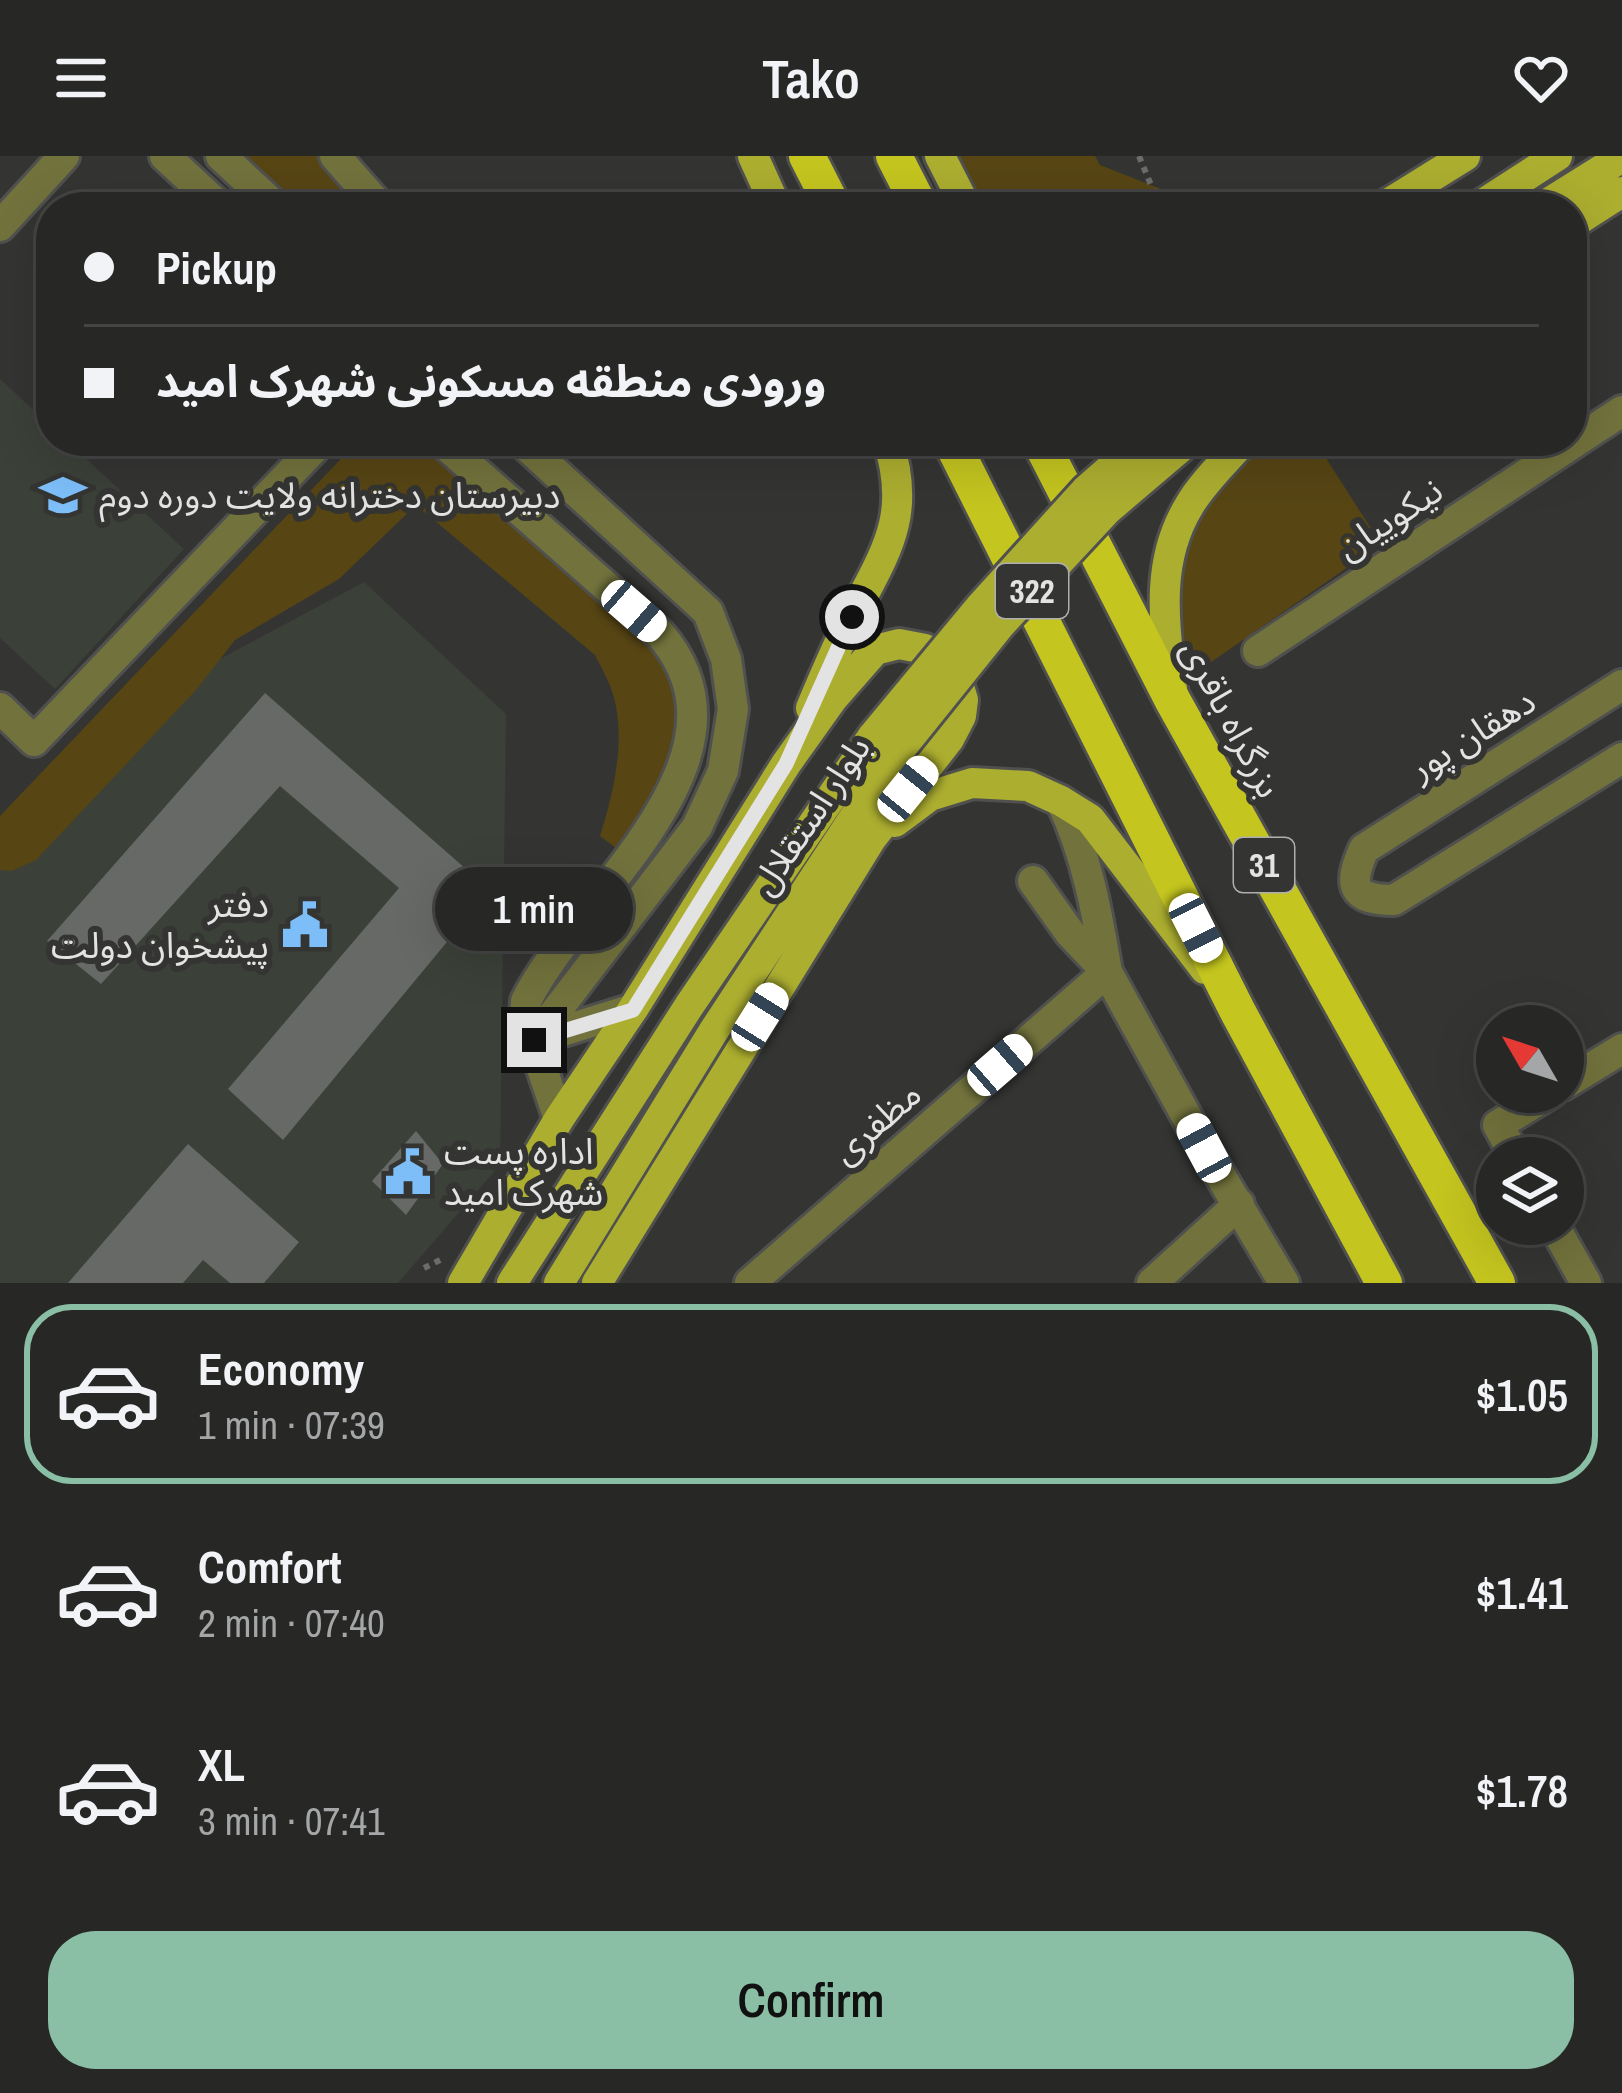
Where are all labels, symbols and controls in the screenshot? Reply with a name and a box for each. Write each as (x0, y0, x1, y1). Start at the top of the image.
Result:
text: Tako (762, 42, 860, 115)
icon: menu (48, 45, 114, 111)
icon: heart (1508, 45, 1574, 111)
text: Pickup (156, 237, 277, 298)
text: ورودی منطقه مسکونی شهرک امید (156, 350, 826, 411)
street label: نیکوییان (1327, 466, 1451, 570)
school or university icon: دبیرستان دخترانه ولایت دوره دوم (38, 470, 88, 520)
place label: دبیرستان دخترانه ولایت دوره دوم (99, 471, 560, 523)
road number: 322 (996, 564, 1068, 618)
car (595, 574, 673, 648)
route start (825, 590, 879, 644)
street label: بزرگراه باقری (1170, 630, 1294, 806)
street label: دهقان پور (1399, 677, 1544, 792)
street label: بلوار استقلال (739, 726, 881, 904)
car (871, 750, 945, 828)
road number: 31 (1234, 838, 1294, 892)
callout: 1 min (435, 866, 633, 950)
place label: دفتر پیشخوان دولت (51, 880, 269, 969)
text: 1 min (493, 883, 575, 935)
car (1164, 888, 1228, 968)
public building icon: دفتر پیشخوان دولت (280, 900, 330, 950)
car (726, 977, 794, 1057)
north arrow (1476, 1005, 1584, 1113)
map controls (1476, 1005, 1584, 1245)
route end (507, 1013, 561, 1067)
car (961, 1028, 1039, 1102)
street label: مظفری (821, 1070, 931, 1174)
car (1171, 1108, 1237, 1188)
place label: اداره پست شهرک امید (444, 1127, 603, 1216)
button: layers (1476, 1137, 1584, 1245)
public building icon: اداره پست شهرک امید (383, 1147, 433, 1197)
text: Economy (198, 1338, 364, 1399)
icon: car (54, 1340, 162, 1448)
text: $1.05 (1476, 1364, 1568, 1425)
text: 1 min · 07:39 (198, 1399, 385, 1451)
text: Comfort (198, 1536, 341, 1597)
icon: car (54, 1538, 162, 1646)
text: $1.41 (1476, 1562, 1568, 1623)
text: 2 min · 07:40 (198, 1597, 385, 1649)
text: XL (198, 1734, 245, 1795)
icon: car (54, 1736, 162, 1844)
text: $1.78 (1476, 1760, 1568, 1821)
text: 3 min · 07:41 (198, 1795, 385, 1847)
button: Confirm (48, 1931, 1574, 2069)

